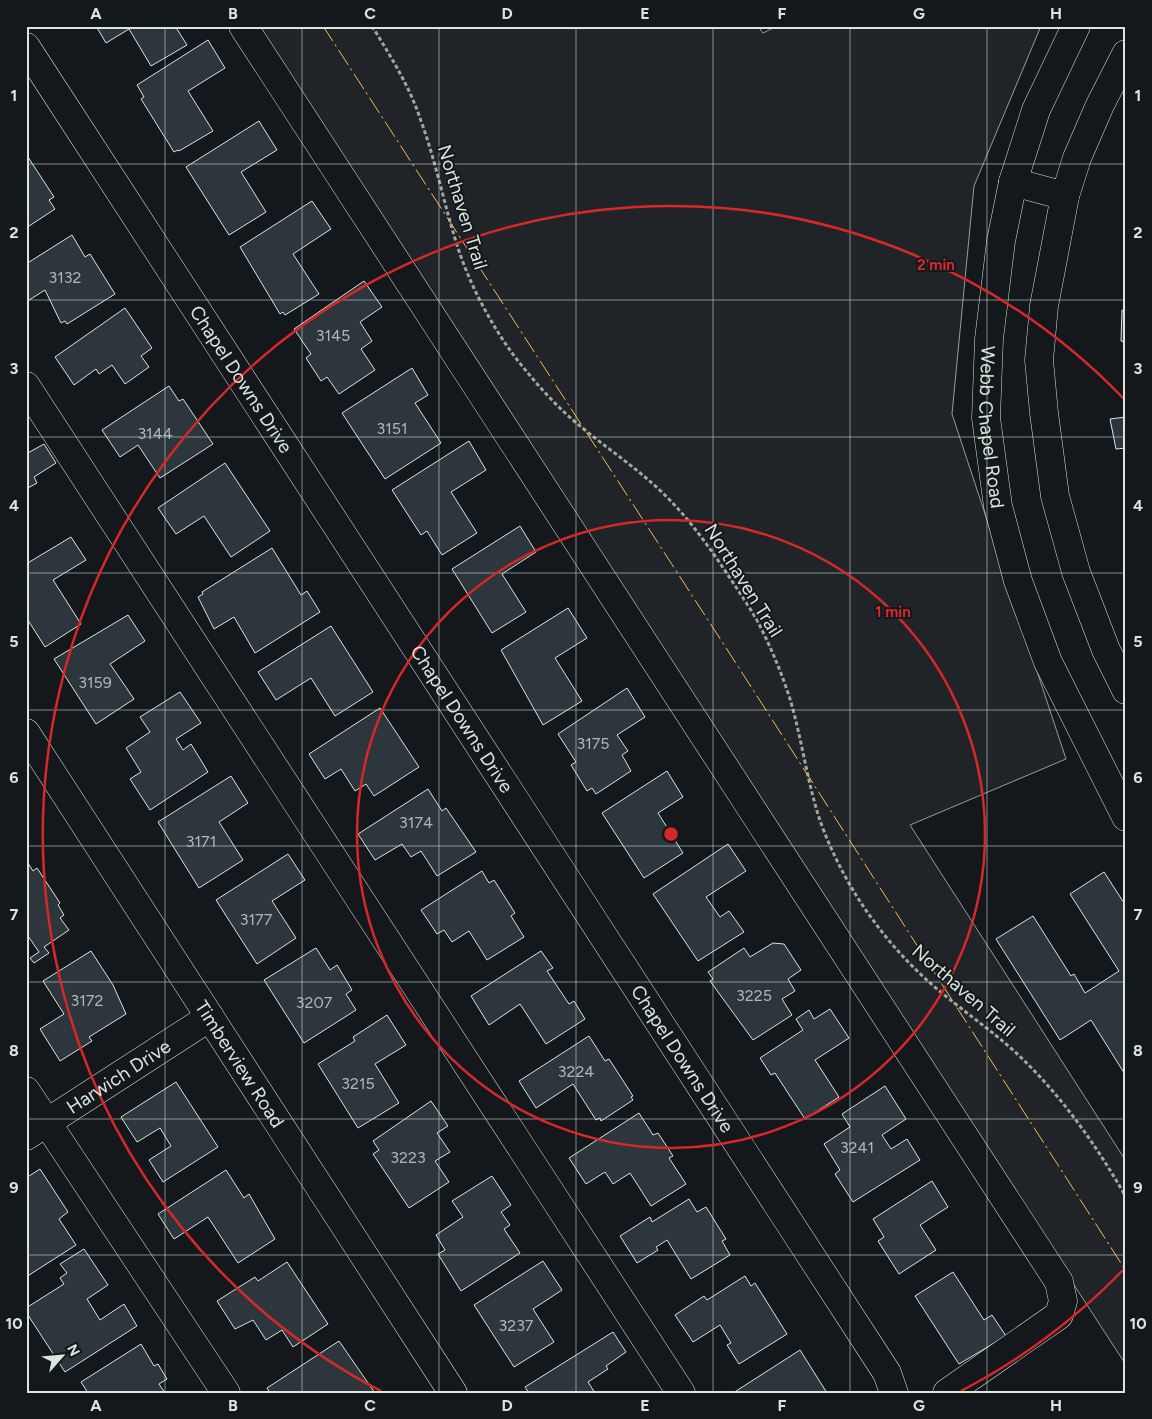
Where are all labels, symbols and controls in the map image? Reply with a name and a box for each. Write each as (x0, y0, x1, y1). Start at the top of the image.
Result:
text: A (90, 4, 102, 23)
text: B (228, 4, 238, 23)
text: C (364, 4, 376, 23)
text: D (501, 4, 513, 23)
text: E (640, 4, 650, 23)
text: F (778, 4, 787, 23)
text: G (913, 4, 925, 23)
text: H (1050, 4, 1062, 23)
text: 1 (11, 86, 17, 105)
text: 1 (1135, 86, 1141, 105)
street label: Northaven Trail (433, 142, 492, 272)
text: 2 (9, 223, 19, 242)
text: 2 (1133, 223, 1143, 242)
text: 2 min (917, 256, 955, 274)
house number: 3132 (49, 268, 81, 287)
street label: Chapel Downs Drive (185, 301, 298, 458)
house number: 3145 (316, 326, 350, 345)
street label: Webb Chapel Road (974, 345, 1009, 510)
text: 3 (10, 359, 19, 378)
text: 3 (1134, 359, 1143, 378)
house number: 3151 (376, 419, 408, 438)
house number: 3144 (137, 424, 173, 443)
text: 4 (9, 496, 19, 515)
text: 4 (1133, 496, 1143, 515)
street label: Northaven Trail (700, 519, 788, 641)
text: 1 min (875, 603, 911, 621)
text: 5 (9, 632, 19, 651)
text: 5 (1133, 632, 1143, 651)
street label: Chapel Downs Drive (405, 641, 518, 797)
house number: 3159 (78, 673, 112, 692)
house number: 3175 (576, 734, 610, 753)
text: 6 (9, 768, 19, 787)
text: 6 (1133, 768, 1143, 787)
house number: 3174 (399, 813, 433, 832)
centre of rings (662, 825, 680, 843)
house number: 3171 (186, 832, 216, 851)
text: 7 (10, 905, 19, 924)
text: 7 (1134, 905, 1143, 924)
house number: 3177 (240, 910, 273, 929)
street label: Northaven Trail (907, 939, 1020, 1041)
street label: Chapel Downs Drive (626, 981, 739, 1137)
house number: 3225 (736, 986, 772, 1005)
house number: 3172 (71, 991, 103, 1010)
house number: 3207 (296, 993, 333, 1012)
street label: Timberview Road (190, 996, 289, 1132)
street label: Harwich Drive (62, 1035, 175, 1119)
text: 8 (9, 1041, 19, 1060)
text: 8 (1133, 1041, 1143, 1060)
house number: 3224 (558, 1062, 594, 1081)
house number: 3215 (341, 1074, 375, 1093)
house number: 3241 (840, 1138, 874, 1157)
house number: 3223 (390, 1148, 426, 1167)
text: 9 (9, 1178, 19, 1197)
text: 9 (1133, 1178, 1143, 1197)
text: 10 (5, 1314, 23, 1333)
text: 10 (1129, 1314, 1147, 1333)
house number: 3237 (499, 1316, 534, 1335)
north arrow (38, 1332, 88, 1382)
text: N (63, 1342, 83, 1359)
text: A (90, 1396, 102, 1415)
text: B (228, 1396, 238, 1415)
text: C (364, 1396, 376, 1415)
text: D (501, 1396, 513, 1415)
text: E (640, 1396, 650, 1415)
text: F (778, 1396, 787, 1415)
text: G (913, 1396, 925, 1415)
text: H (1050, 1396, 1062, 1415)

